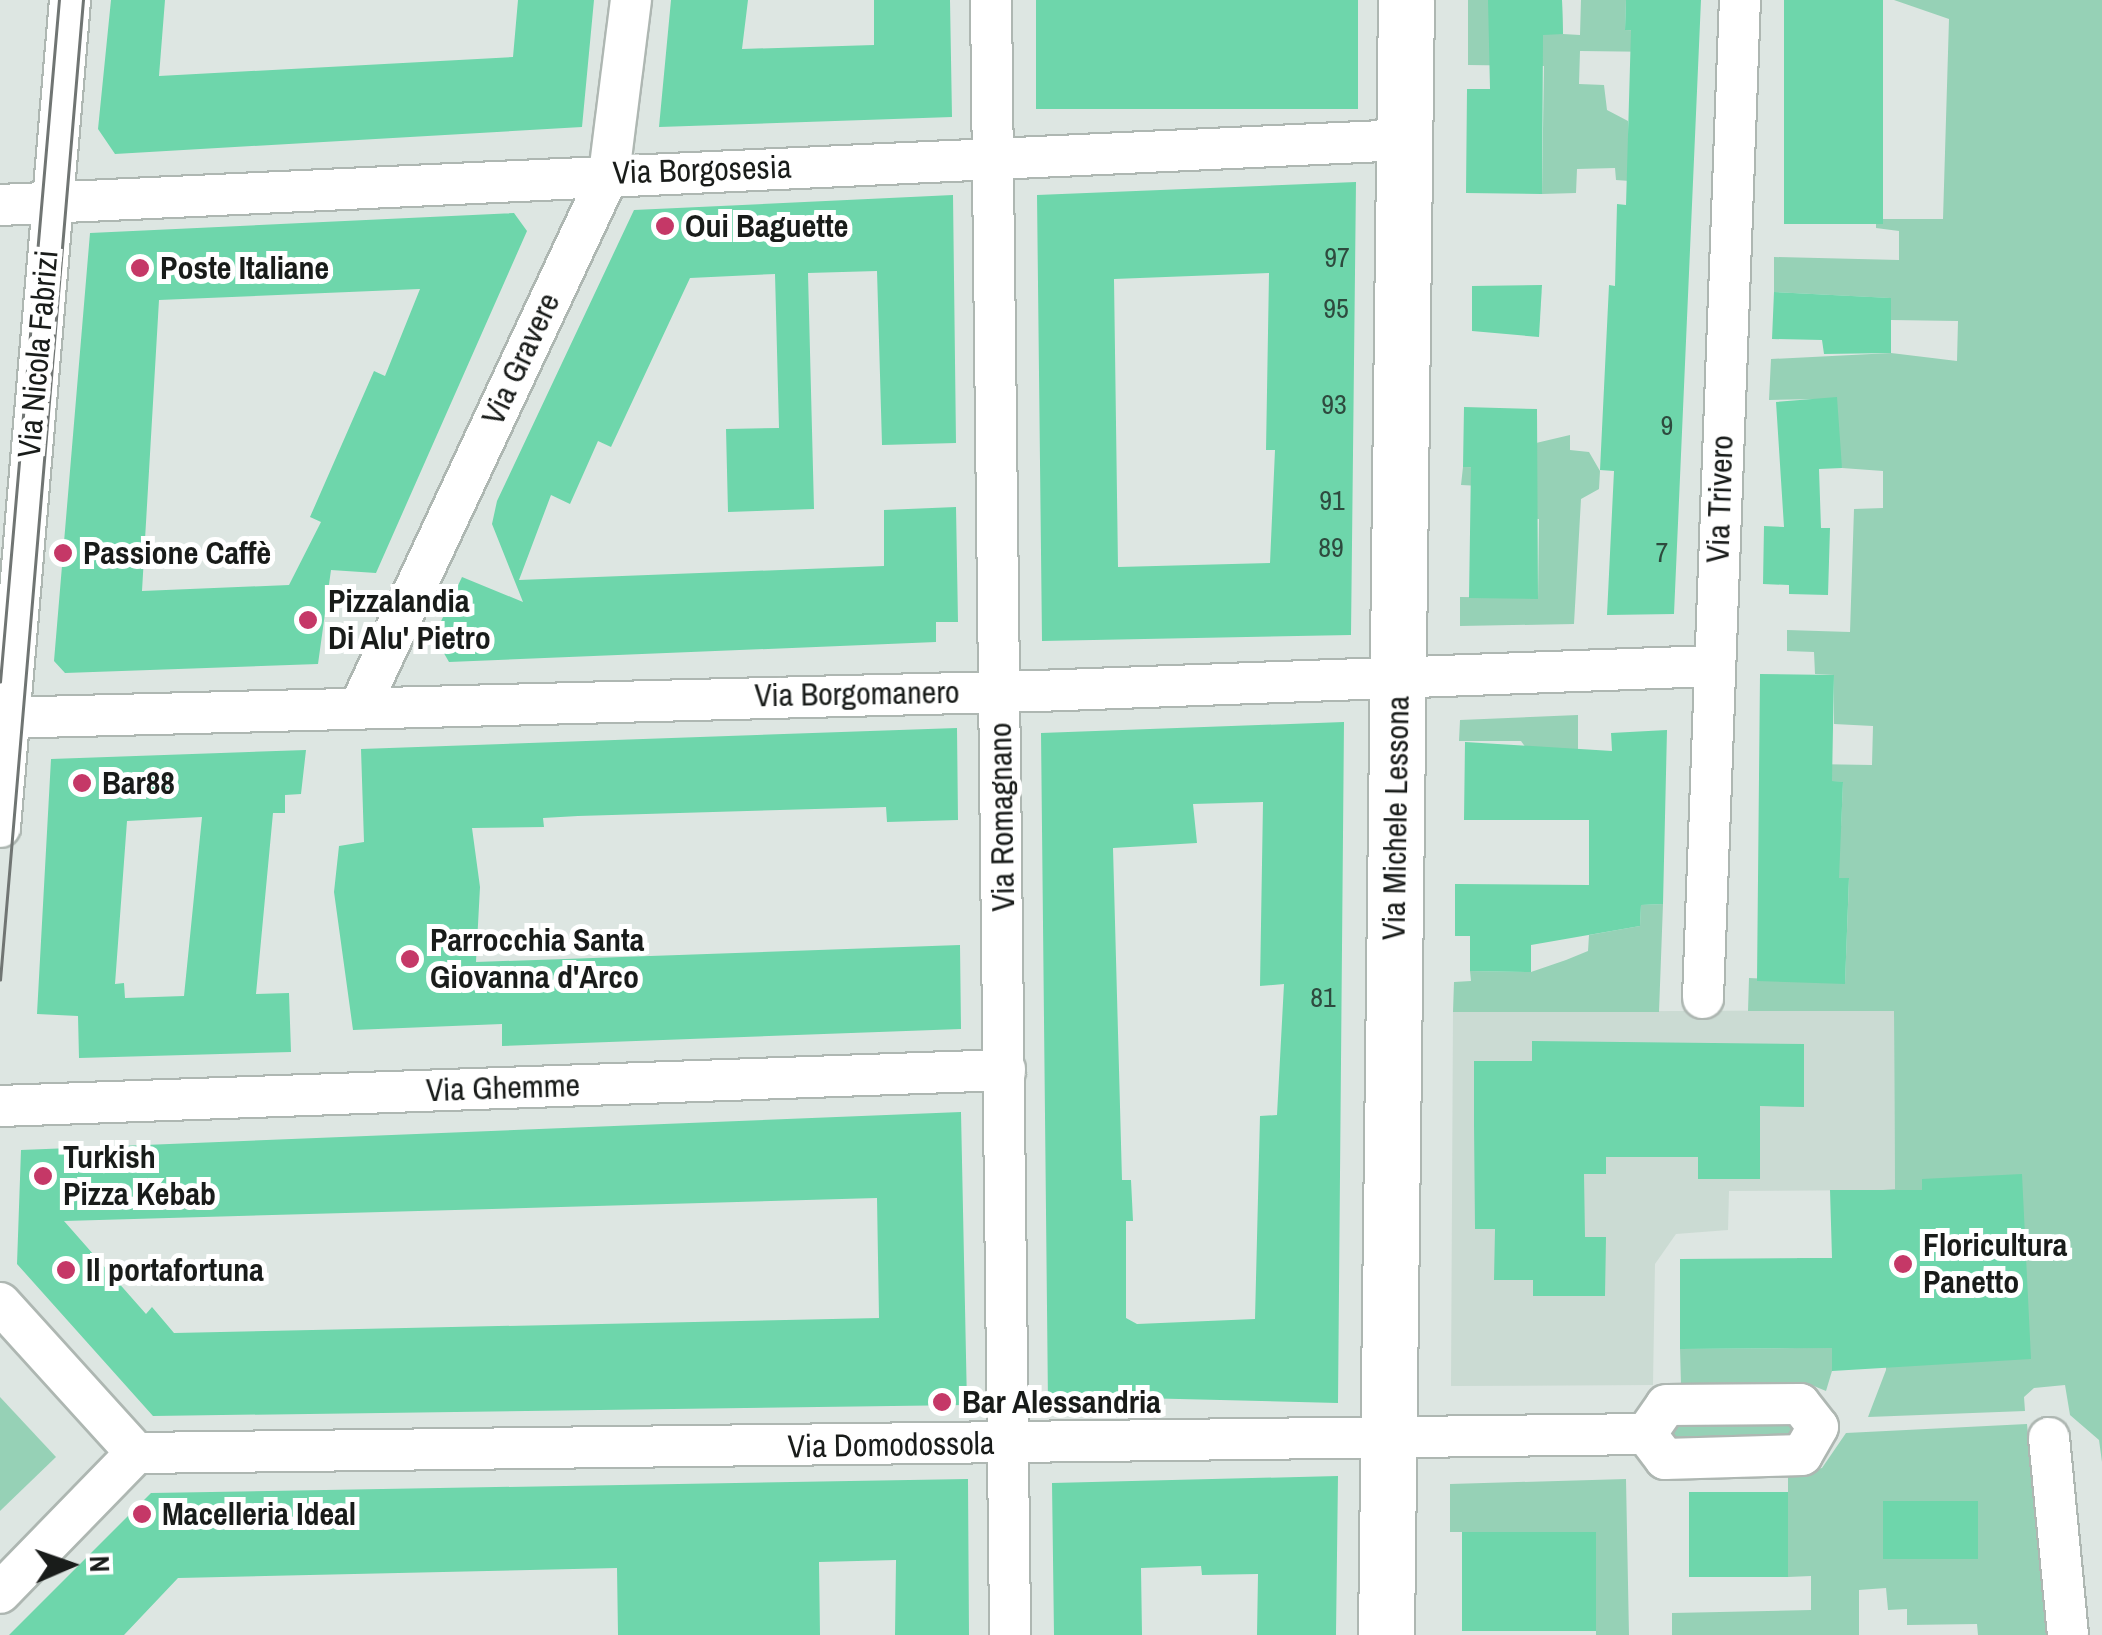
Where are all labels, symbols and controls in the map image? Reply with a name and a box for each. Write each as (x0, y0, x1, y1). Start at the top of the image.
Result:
street label: Via Borgosesia (612, 148, 792, 192)
place label: Oui Baguette (685, 207, 848, 245)
marker: Oui Baguette (654, 215, 676, 237)
house number: 97 (1324, 240, 1350, 274)
street label: Via Nicola Fabrizi (10, 249, 66, 459)
place label: Poste Italiane (160, 249, 329, 287)
marker: Poste Italiane (129, 257, 151, 279)
street label: Via Gravere (474, 287, 568, 431)
house number: 95 (1323, 291, 1349, 325)
house number: 93 (1321, 387, 1347, 421)
house number: 9 (1661, 408, 1673, 442)
street label: Via Trivero (1699, 434, 1741, 564)
house number: 91 (1319, 483, 1345, 517)
house number: 89 (1318, 530, 1344, 564)
place label: Passione Caffè (83, 534, 271, 572)
house number: 7 (1656, 535, 1668, 569)
marker: Passione Caffè (52, 542, 74, 564)
place label: Pizzalandia Di Alu' Pietro (328, 583, 492, 658)
marker: Pizzalandia Di Alu' Pietro (297, 609, 319, 631)
street label: Via Borgomanero (754, 673, 960, 715)
street label: Via Michele Lessona (1375, 695, 1417, 941)
street label: Via Romagnano (981, 722, 1023, 912)
place label: Bar88 (102, 764, 175, 802)
marker: Bar88 (71, 772, 93, 794)
place label: Parrocchia Santa Giovanna d'Arco (430, 922, 644, 997)
marker: Parrocchia Santa Giovanna d'Arco (399, 948, 421, 970)
house number: 81 (1310, 980, 1336, 1014)
street label: Via Ghemme (425, 1066, 581, 1110)
place label: Turkish Pizza Kebab (63, 1139, 216, 1214)
marker: Turkish Pizza Kebab (32, 1165, 54, 1187)
place label: Floricultura Panetto (1923, 1227, 2067, 1302)
place label: Il portafortuna (86, 1251, 264, 1289)
marker: Floricultura Panetto (1892, 1253, 1914, 1275)
marker: Il portafortuna (55, 1259, 77, 1281)
place label: Bar Alessandria (962, 1383, 1162, 1421)
marker: Bar Alessandria (931, 1391, 953, 1413)
street label: Via Domodossola (787, 1424, 995, 1466)
place label: Macelleria Ideal (162, 1495, 356, 1533)
marker: Macelleria Ideal (131, 1503, 153, 1525)
north arrow (20, 1515, 120, 1615)
text: N (81, 1555, 119, 1573)

